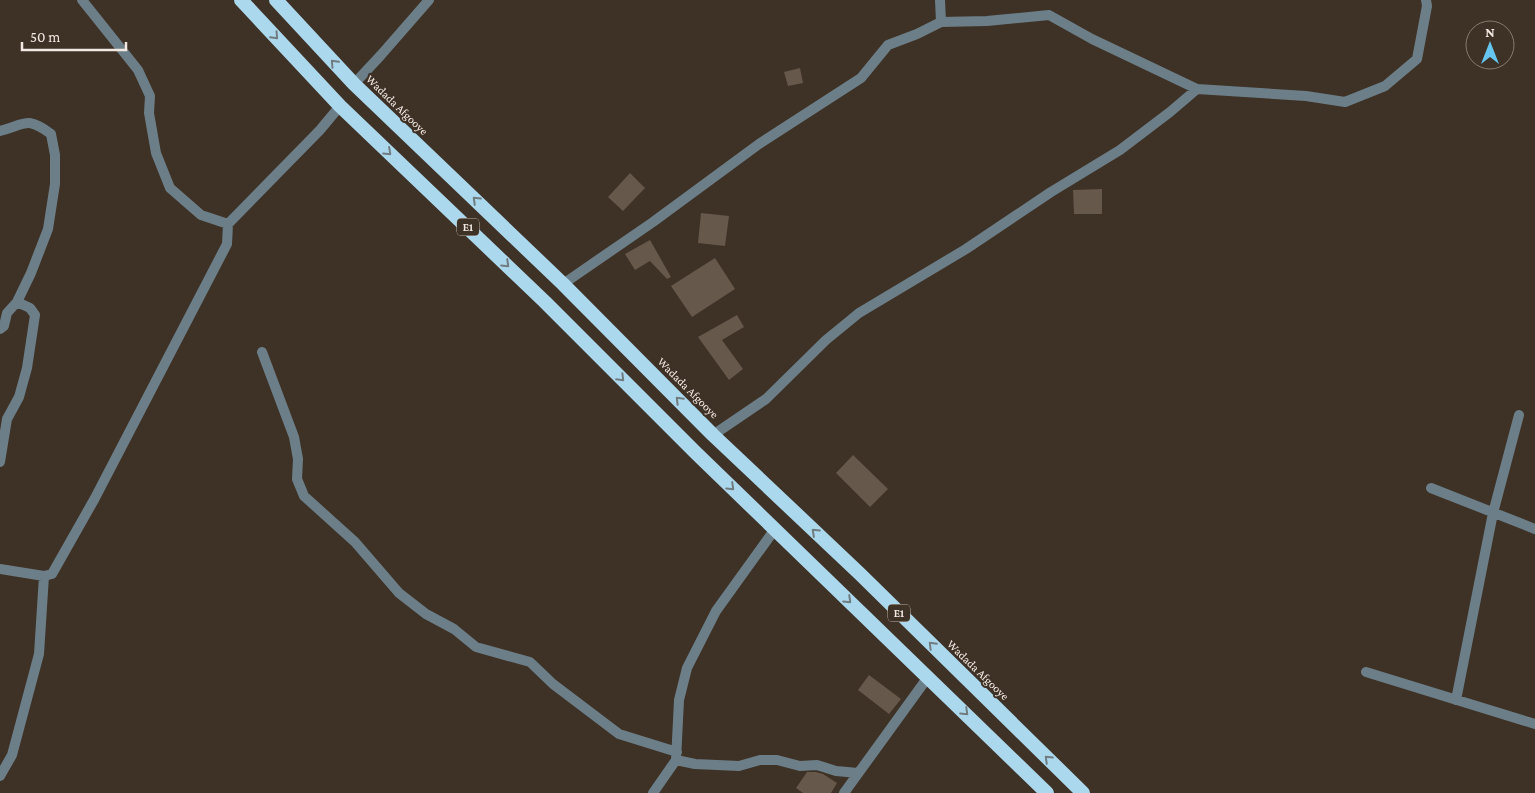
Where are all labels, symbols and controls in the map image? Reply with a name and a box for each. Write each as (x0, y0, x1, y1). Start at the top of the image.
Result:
scale bar (22, 20, 126, 52)
north arrow (1465, 20, 1515, 70)
text: N (1485, 24, 1495, 40)
text: 50 m (30, 29, 60, 45)
one-way arrow (269, 30, 278, 39)
one-way arrow (331, 59, 340, 68)
street label: Wadada Afgooye (363, 72, 431, 138)
one-way arrow (383, 146, 392, 155)
one-way arrow (473, 197, 482, 206)
road number: E1 (457, 218, 479, 236)
one-way arrow (500, 258, 509, 267)
street label: Wadada Afgooye (655, 355, 721, 421)
one-way arrow (616, 372, 625, 381)
one-way arrow (676, 397, 685, 406)
one-way arrow (725, 481, 734, 490)
one-way arrow (812, 529, 821, 538)
one-way arrow (842, 594, 851, 603)
road number: E1 (888, 604, 910, 622)
street label: Wadada Afgooye (944, 637, 1012, 703)
one-way arrow (928, 642, 937, 651)
one-way arrow (959, 707, 968, 716)
one-way arrow (1044, 756, 1053, 765)

